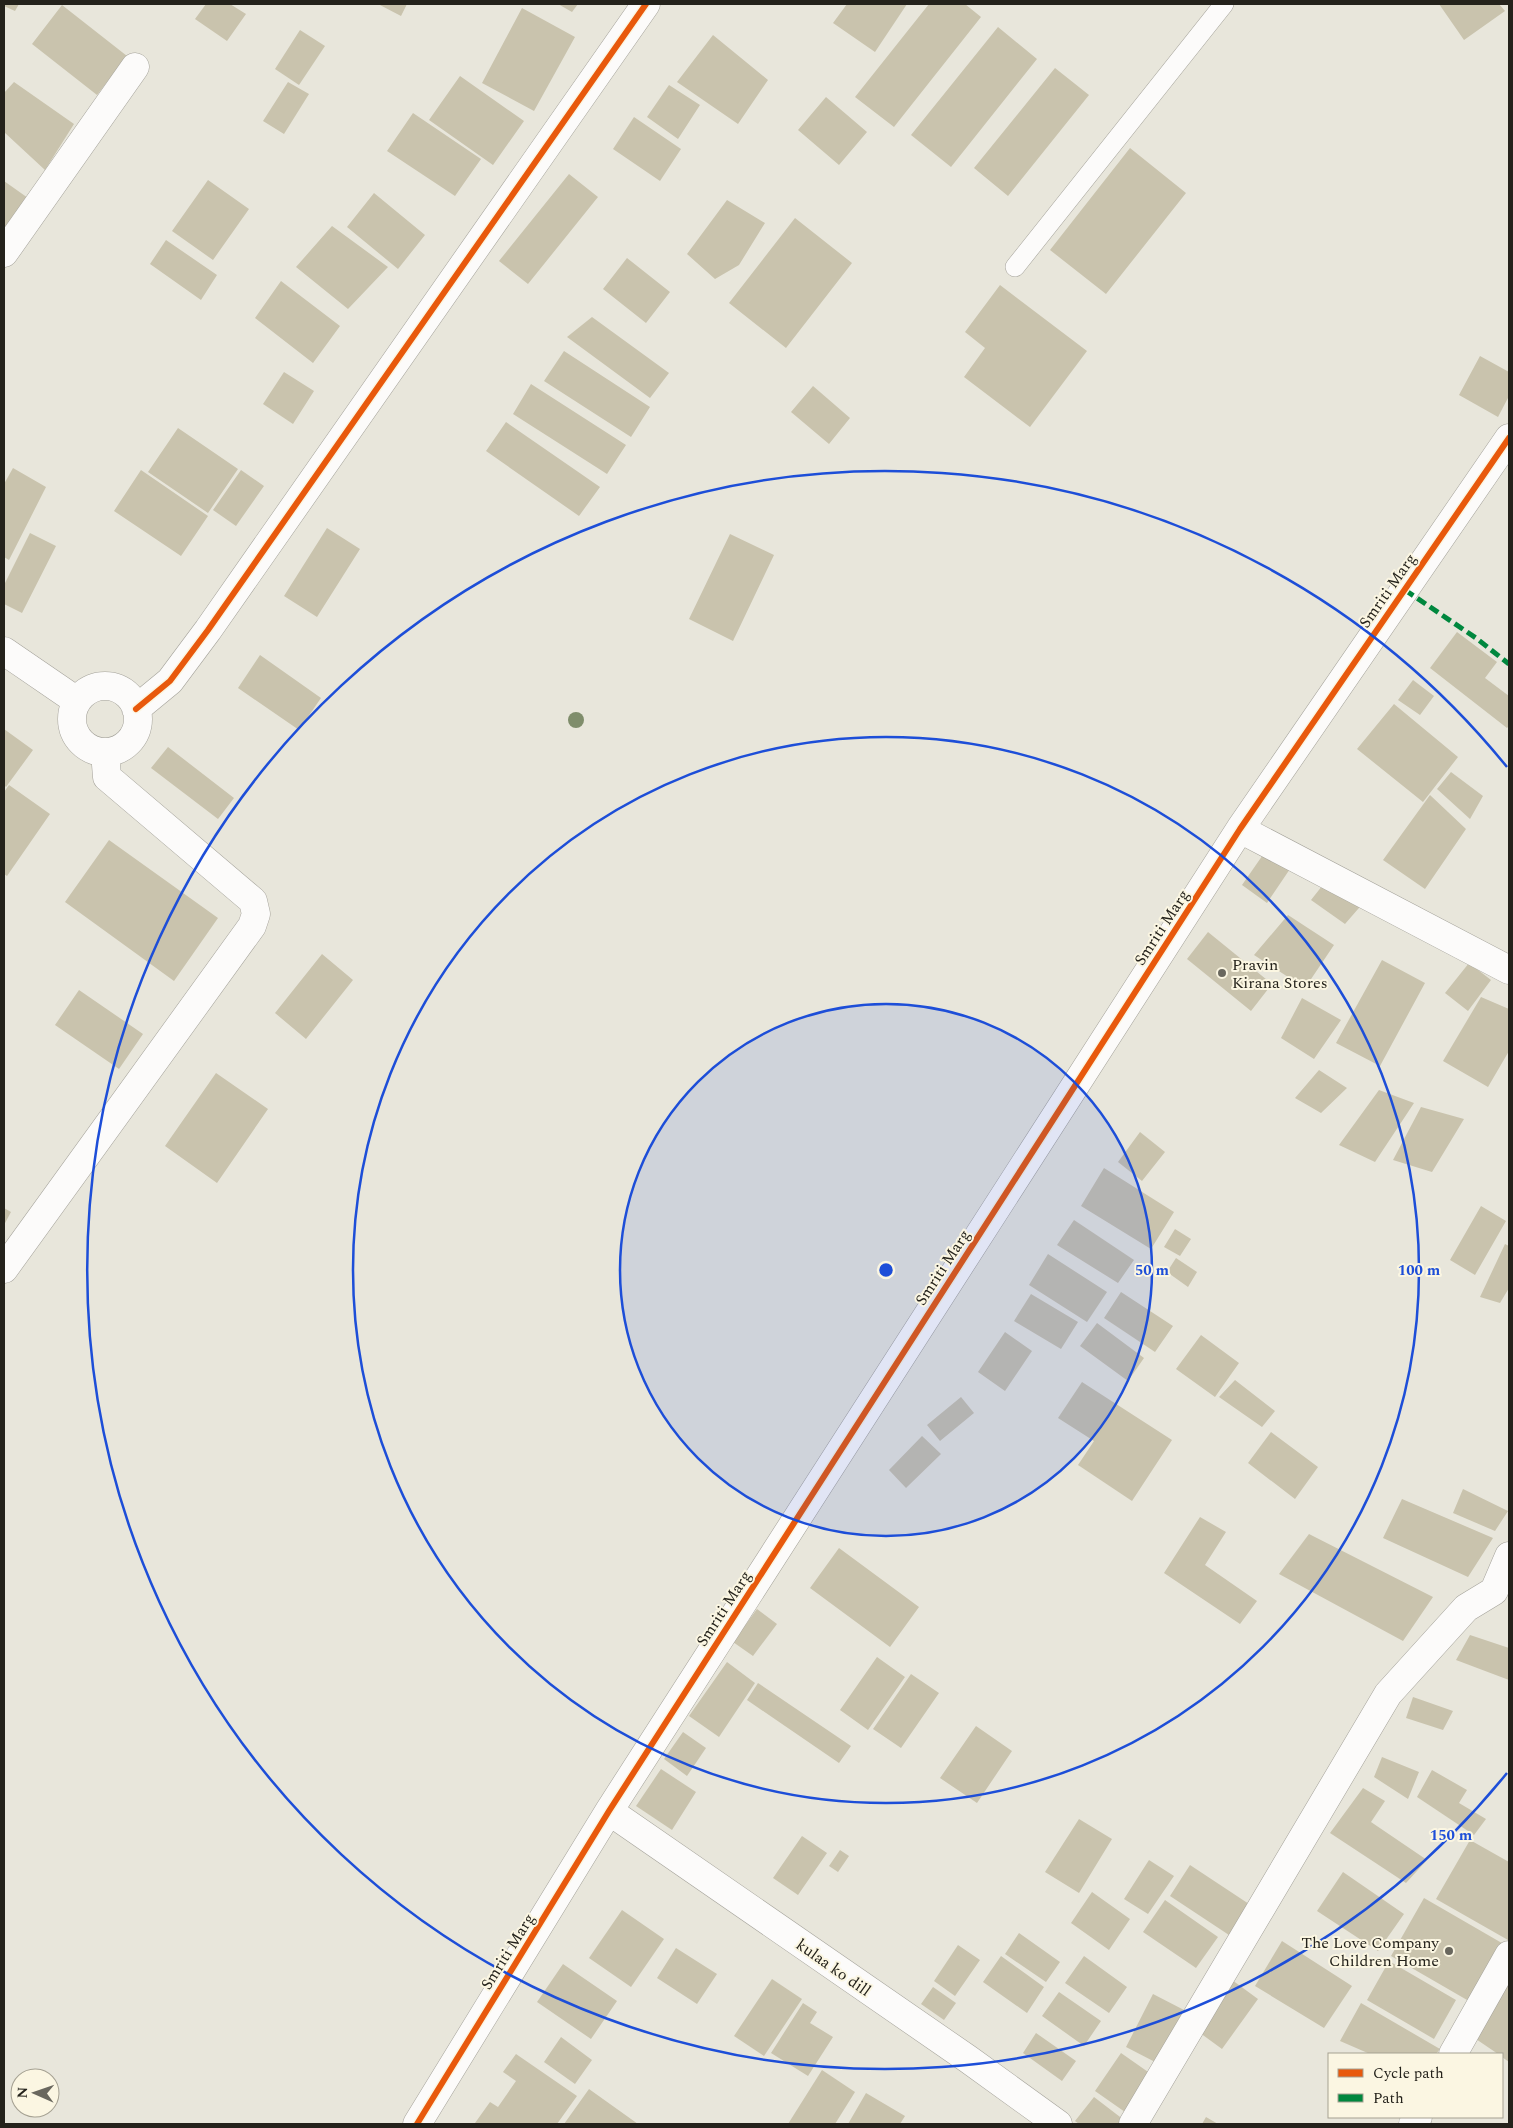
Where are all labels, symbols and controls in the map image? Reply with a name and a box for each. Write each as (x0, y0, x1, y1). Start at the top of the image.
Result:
street label: Smriti Marg (1353, 548, 1422, 633)
street label: Smriti Marg (1128, 885, 1195, 970)
place label: Pravin Kirana Stores (1232, 953, 1328, 995)
marker: Pravin Kirana Stores (1216, 967, 1228, 979)
street label: Smriti Marg (909, 1225, 976, 1310)
text: 50 m (1135, 1259, 1170, 1282)
text: 100 m (1398, 1259, 1441, 1282)
centre of rings (877, 1261, 895, 1279)
street label: Smriti Marg (690, 1566, 757, 1651)
text: 150 m (1430, 1824, 1473, 1847)
street label: Smriti Marg (475, 1908, 541, 1995)
place label: The Love Company Children Home (1301, 1931, 1440, 1973)
street label: kulaa ko dill (791, 1933, 876, 2003)
marker: The Love Company Children Home (1443, 1945, 1455, 1957)
legend (1328, 2053, 1503, 2118)
text: Cycle path (1373, 2062, 1444, 2085)
north arrow (10, 2068, 60, 2118)
text: N (12, 2086, 33, 2099)
text: Path (1373, 2087, 1404, 2110)

